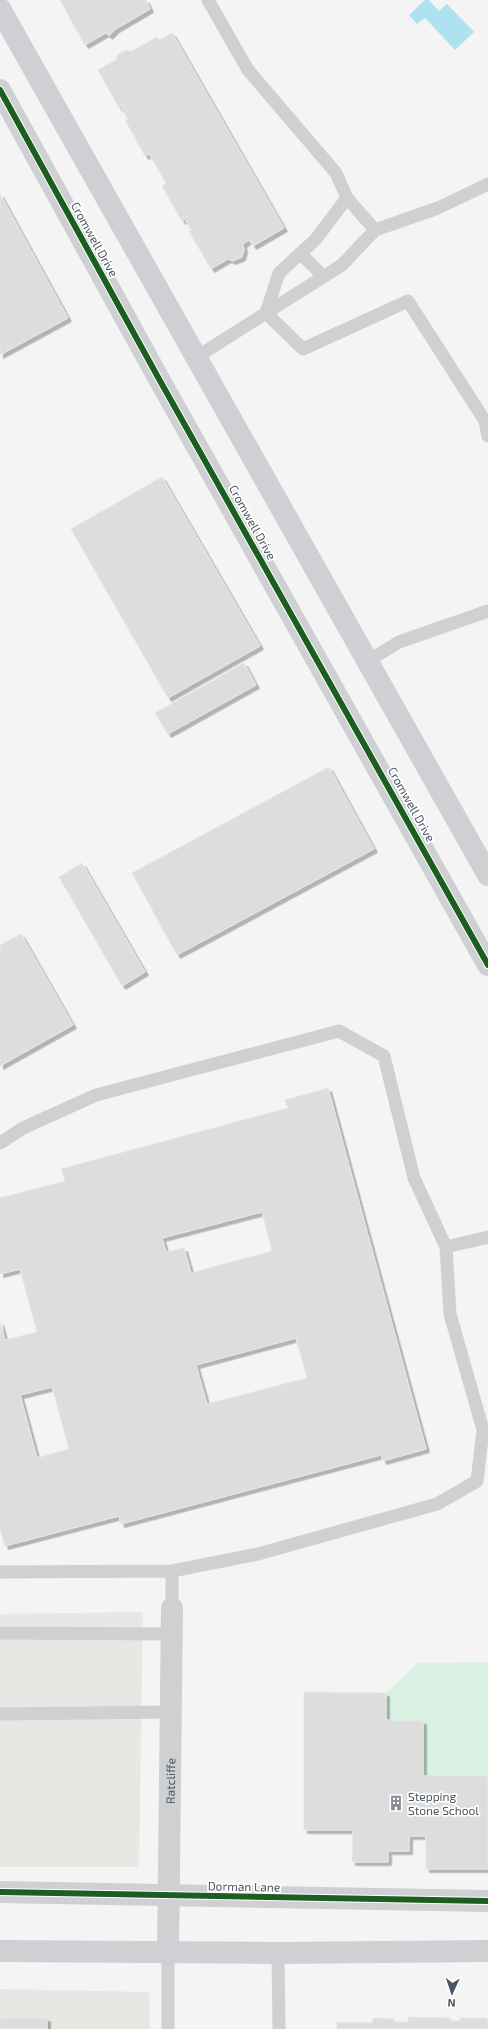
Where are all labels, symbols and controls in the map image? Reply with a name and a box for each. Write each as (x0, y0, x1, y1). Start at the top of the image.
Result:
street label: Cromwell Drive (69, 199, 121, 279)
street label: Cromwell Drive (227, 482, 279, 562)
street label: Cromwell Drive (386, 764, 438, 844)
street label: Ratcliffe (163, 1758, 177, 1804)
place label: Stepping Stone School (408, 1789, 479, 1817)
building icon: Stepping Stone School (387, 1794, 405, 1812)
street label: Dorman Lane (208, 1878, 280, 1894)
north arrow (432, 1973, 472, 2013)
text: N (447, 1997, 456, 2010)

